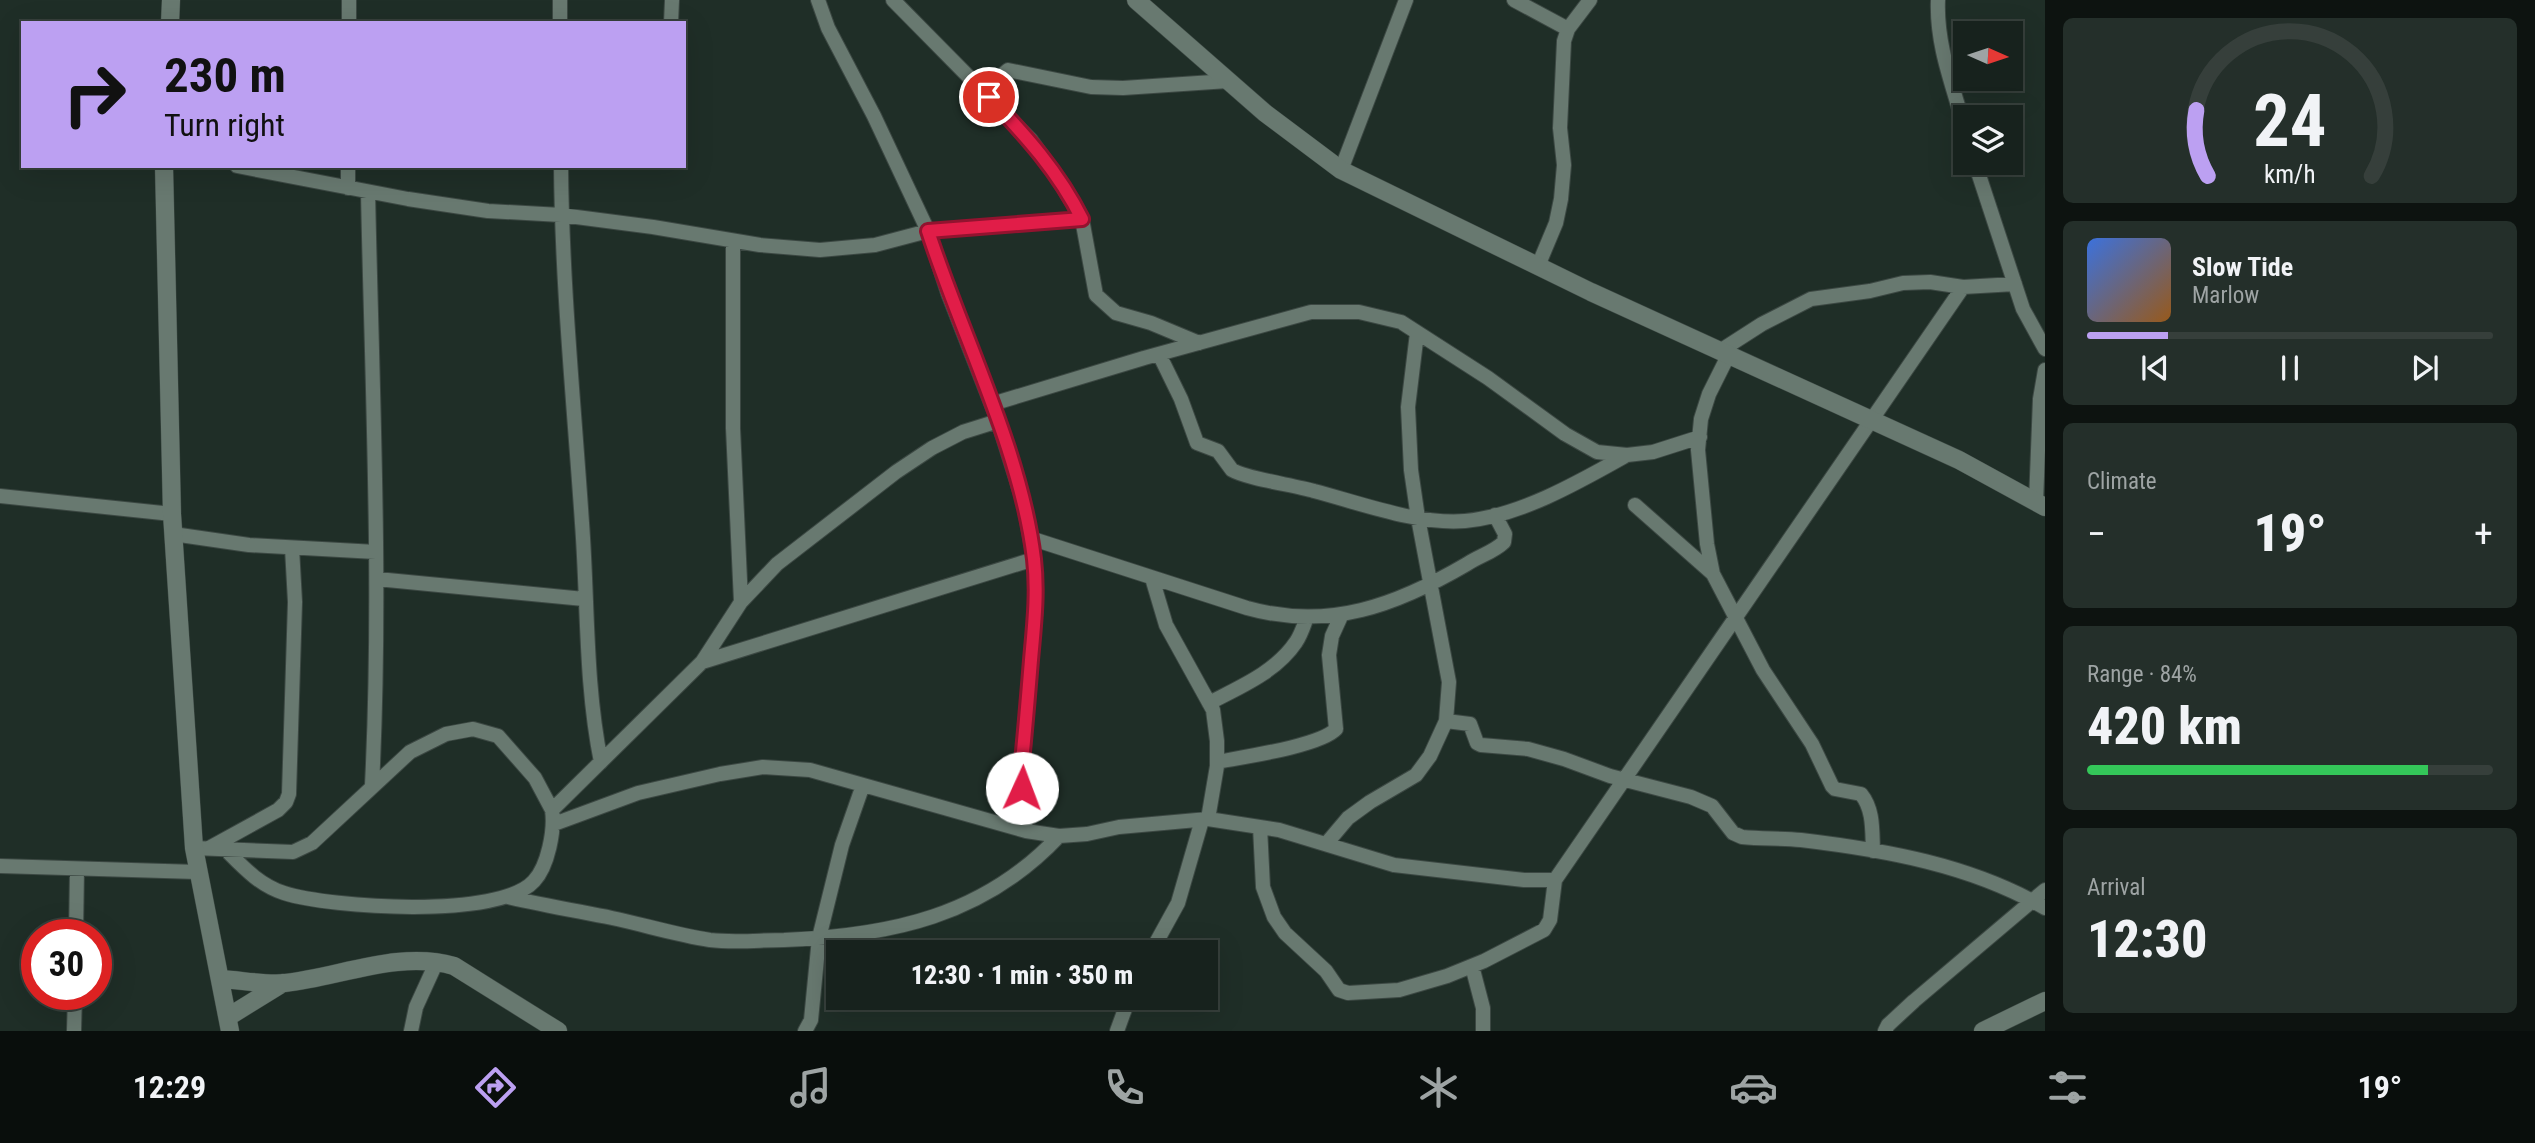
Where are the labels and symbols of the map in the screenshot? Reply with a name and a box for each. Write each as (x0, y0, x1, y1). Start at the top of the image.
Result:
north arrow (1953, 21, 2023, 91)
pin (959, 67, 1019, 127)
position arrow (985, 751, 1059, 825)
speed limit sign: 30 (21, 919, 112, 1010)

